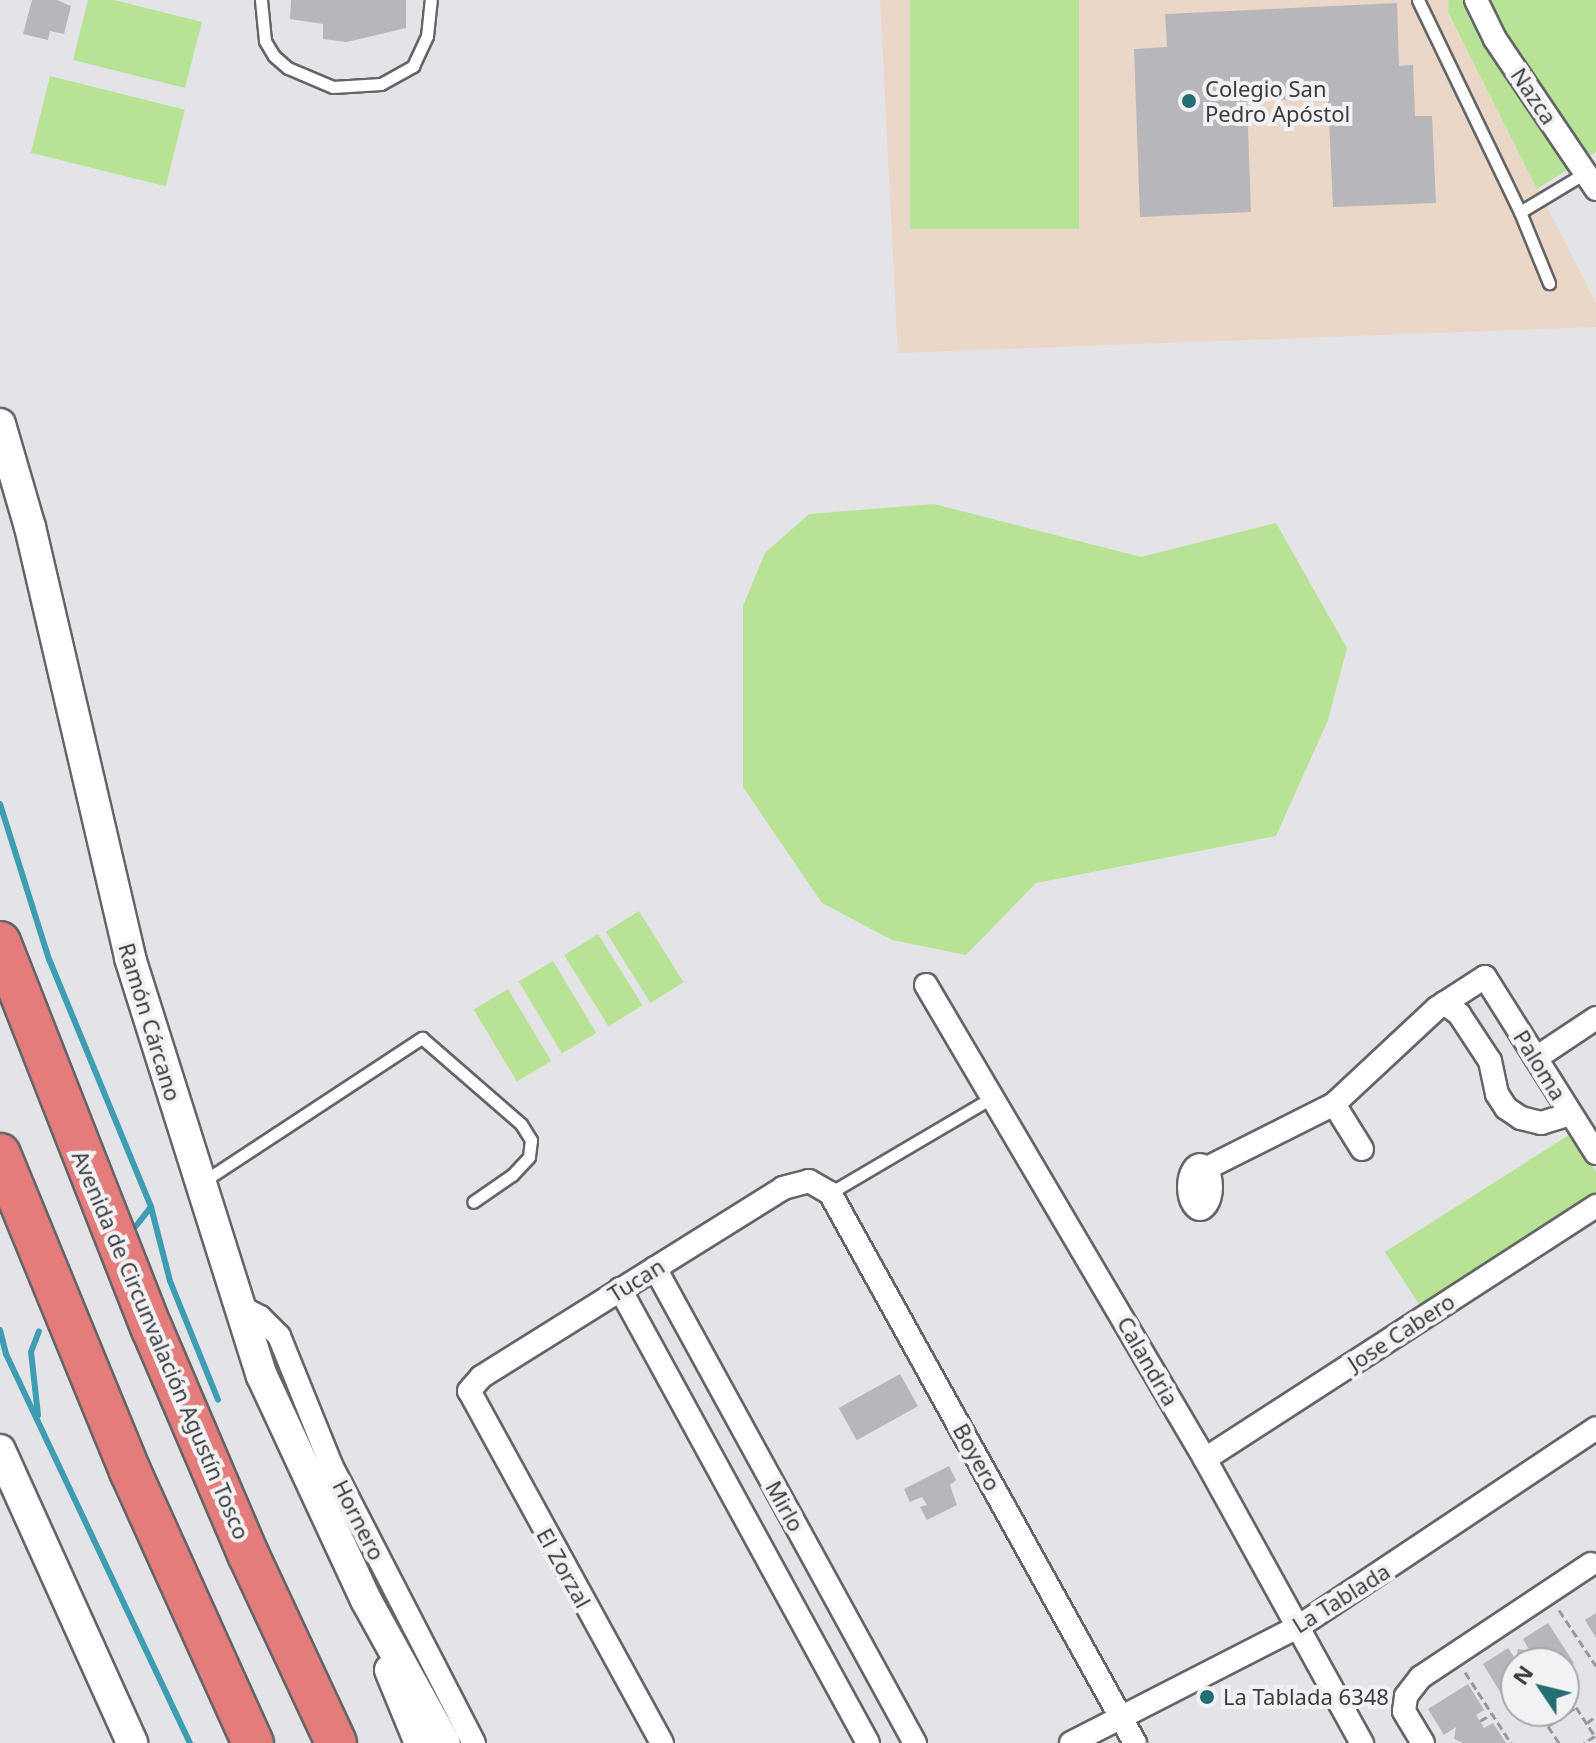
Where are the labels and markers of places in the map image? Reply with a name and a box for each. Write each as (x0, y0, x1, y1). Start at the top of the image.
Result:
place label: Colegio San Pedro Apóstol (1205, 75, 1350, 126)
marker: Colegio San Pedro Apóstol (1180, 92, 1198, 110)
place label: La Tablada 6348 (1223, 1684, 1389, 1710)
marker: La Tablada 6348 (1198, 1688, 1216, 1706)

